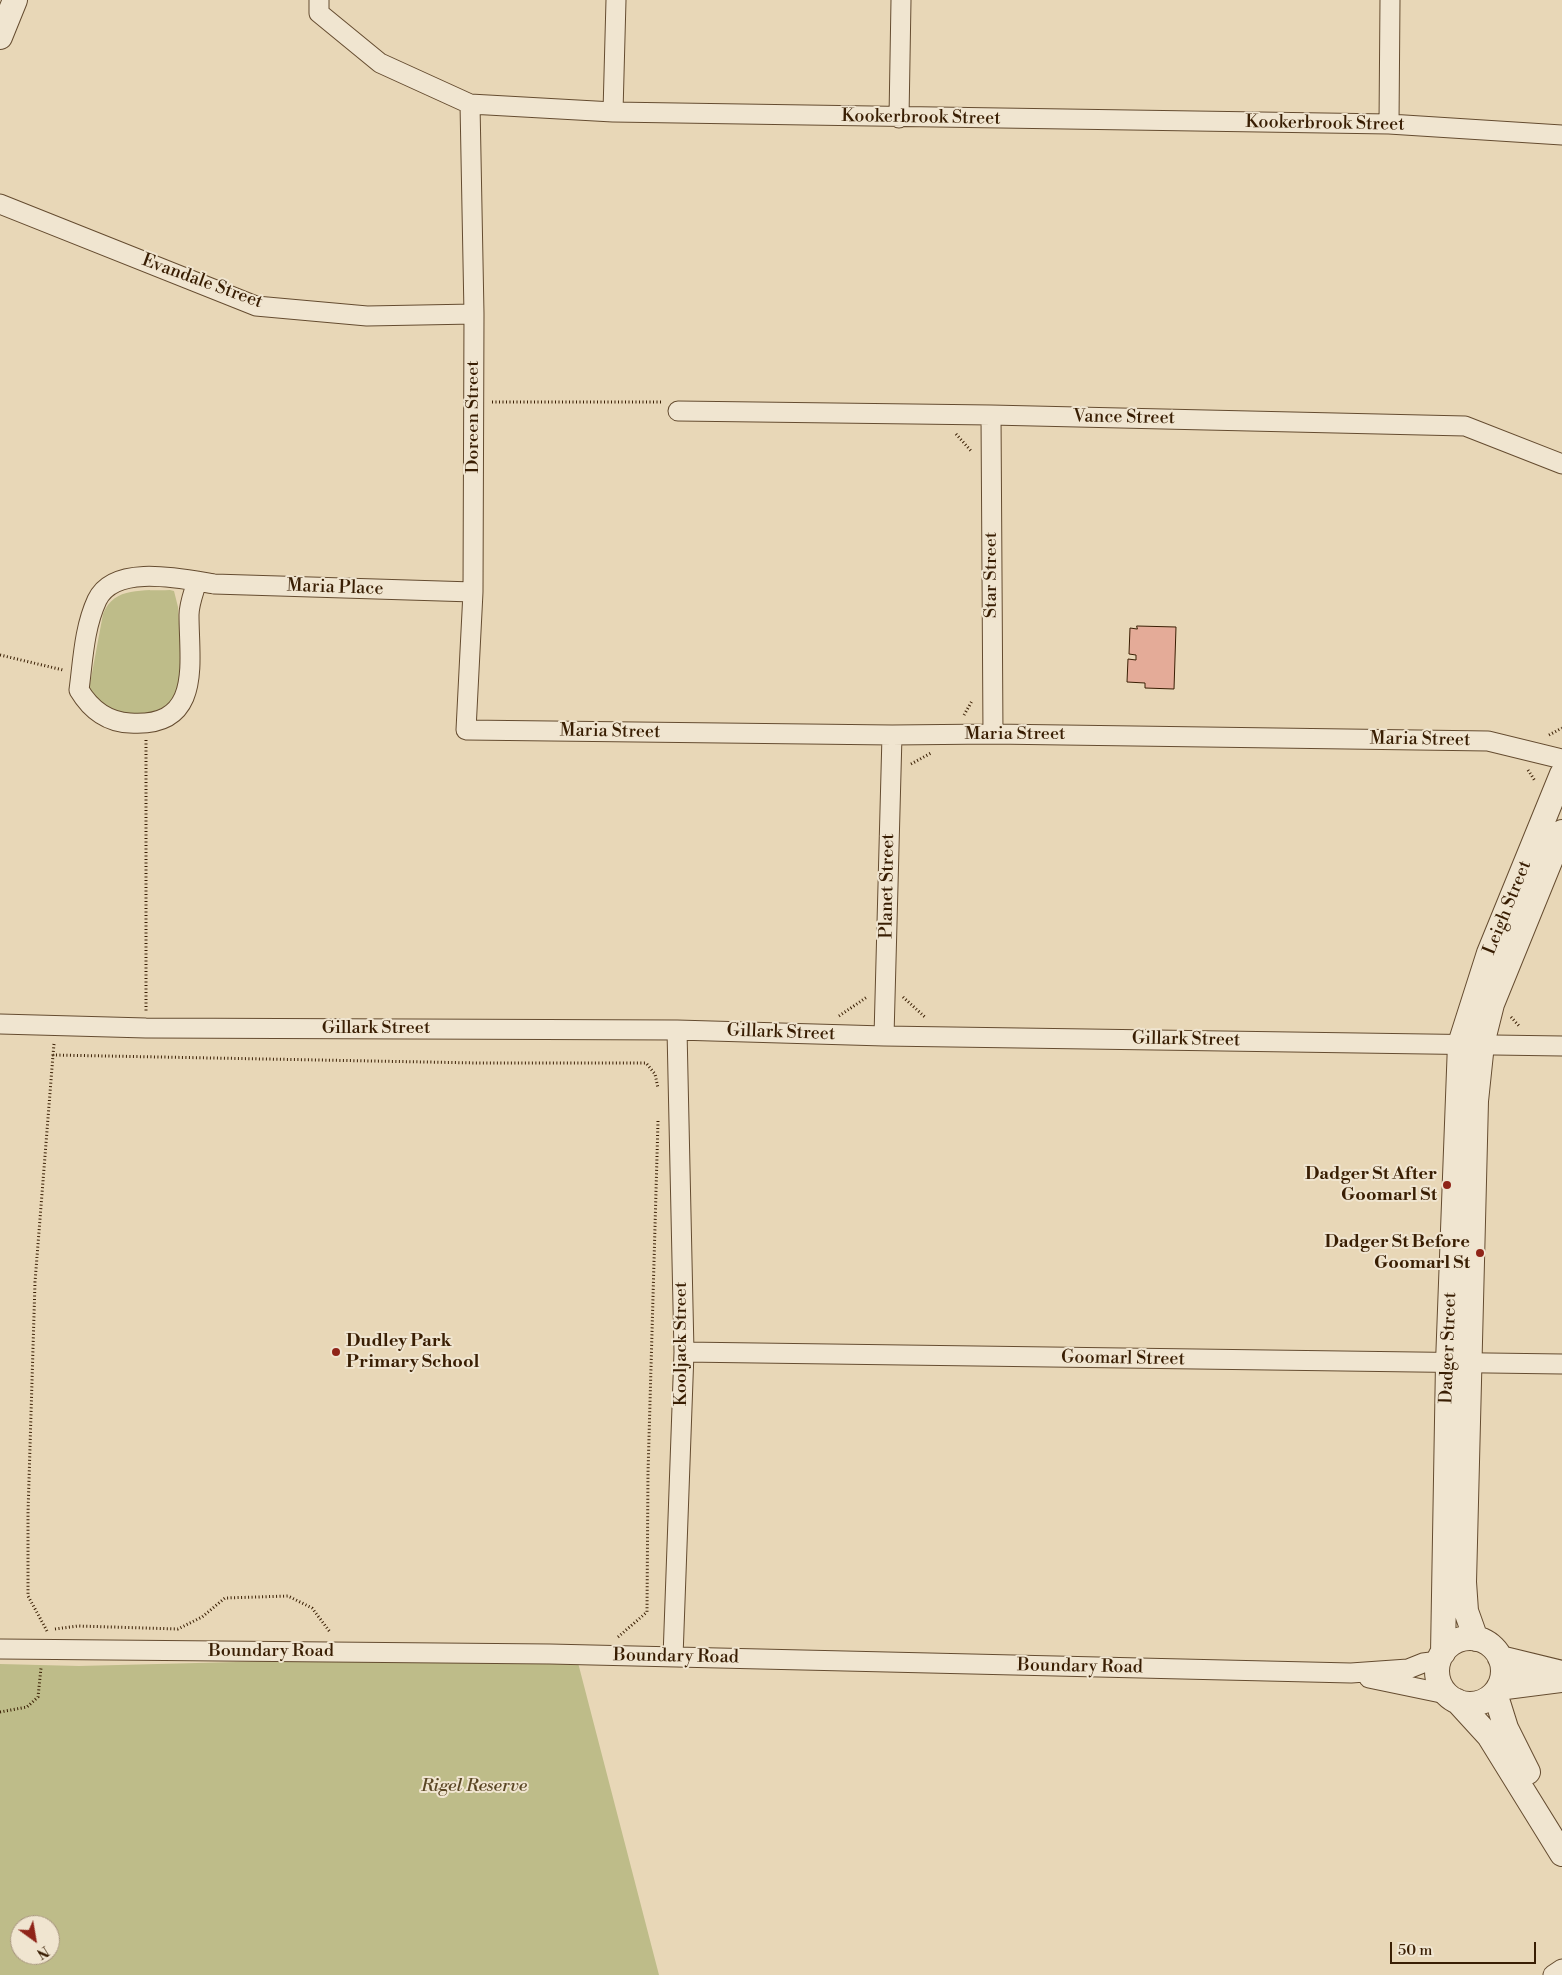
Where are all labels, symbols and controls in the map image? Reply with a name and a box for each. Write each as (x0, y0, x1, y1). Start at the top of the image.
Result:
street label: Kookerbrook Street (841, 106, 1001, 130)
street label: Kookerbrook Street (1245, 112, 1405, 136)
street label: Evandale Street (139, 250, 265, 314)
street label: Doreen Street (463, 360, 485, 474)
street label: Vance Street (1073, 406, 1175, 430)
street label: Star Street (981, 532, 1003, 618)
street label: Maria Place (286, 576, 384, 600)
street label: Maria Street (559, 720, 661, 744)
street label: Maria Street (965, 724, 1065, 746)
street label: Maria Street (1369, 728, 1471, 752)
street label: Planet Street (876, 833, 900, 939)
street label: Leigh Street (1479, 858, 1537, 958)
street label: Gillark Street (322, 1018, 430, 1040)
street label: Gillark Street (726, 1020, 836, 1046)
street label: Gillark Street (1132, 1028, 1240, 1052)
place label: Dadger St After Goomarl St (1305, 1164, 1437, 1206)
marker: Dadger St After Goomarl St (1441, 1179, 1453, 1191)
place label: Dadger St Before Goomarl St (1325, 1232, 1470, 1274)
marker: Dadger St Before Goomarl St (1474, 1247, 1486, 1259)
street label: Kooljack Street (671, 1282, 693, 1406)
street label: Dadger Street (1436, 1292, 1462, 1404)
place label: Dudley Park Primary School (346, 1331, 479, 1374)
marker: Dudley Park Primary School (330, 1346, 342, 1358)
street label: Goomarl Street (1061, 1347, 1185, 1371)
street label: Boundary Road (208, 1641, 334, 1663)
street label: Boundary Road (613, 1645, 739, 1669)
street label: Boundary Road (1017, 1655, 1143, 1679)
park label: Rigel Reserve (421, 1776, 527, 1798)
north arrow (10, 1915, 60, 1965)
scale bar (1392, 1932, 1538, 1964)
text: N (33, 1941, 52, 1962)
text: 50 m (1398, 1941, 1432, 1960)

